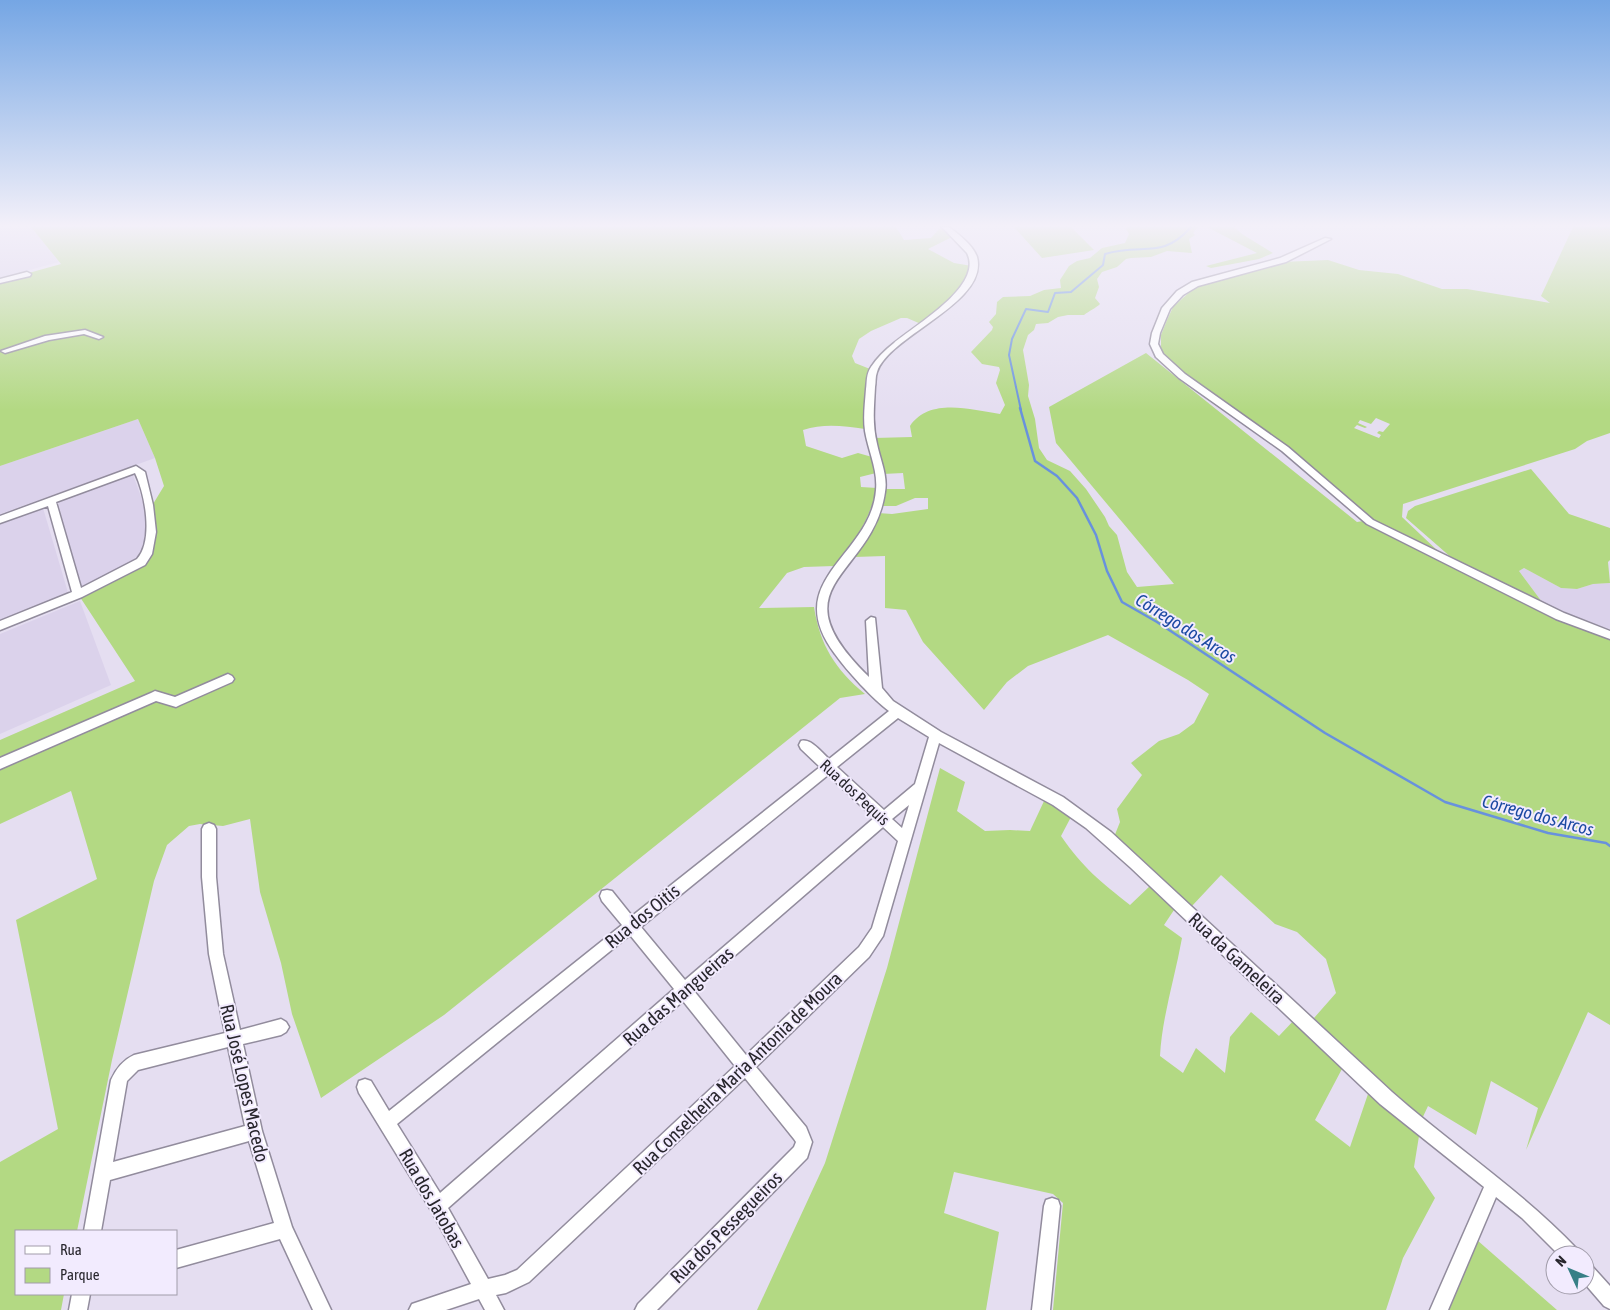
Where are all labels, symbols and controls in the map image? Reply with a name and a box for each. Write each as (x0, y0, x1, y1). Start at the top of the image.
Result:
water label: Córrego dos Arcos (1132, 589, 1240, 667)
street label: Rua dos Pequis (816, 755, 894, 829)
water label: Córrego dos Arcos (1480, 790, 1596, 840)
street label: Rua dos Oitis (600, 879, 684, 953)
street label: Rua da Gameleira (1184, 908, 1290, 1008)
street label: Rua das Mangueiras (618, 942, 738, 1050)
street label: Rua Conselheira Maria Antonia de Moura (628, 967, 846, 1179)
street label: Rua José Lopes Macedo (216, 1002, 274, 1164)
street label: Rua dos Jatobas (395, 1144, 469, 1252)
street label: Rua dos Pessegueiros (666, 1166, 787, 1287)
legend (15, 1230, 178, 1295)
text: Rua (60, 1241, 82, 1258)
north arrow (1545, 1245, 1595, 1295)
text: N (1552, 1252, 1569, 1269)
text: Parque (60, 1266, 100, 1283)

